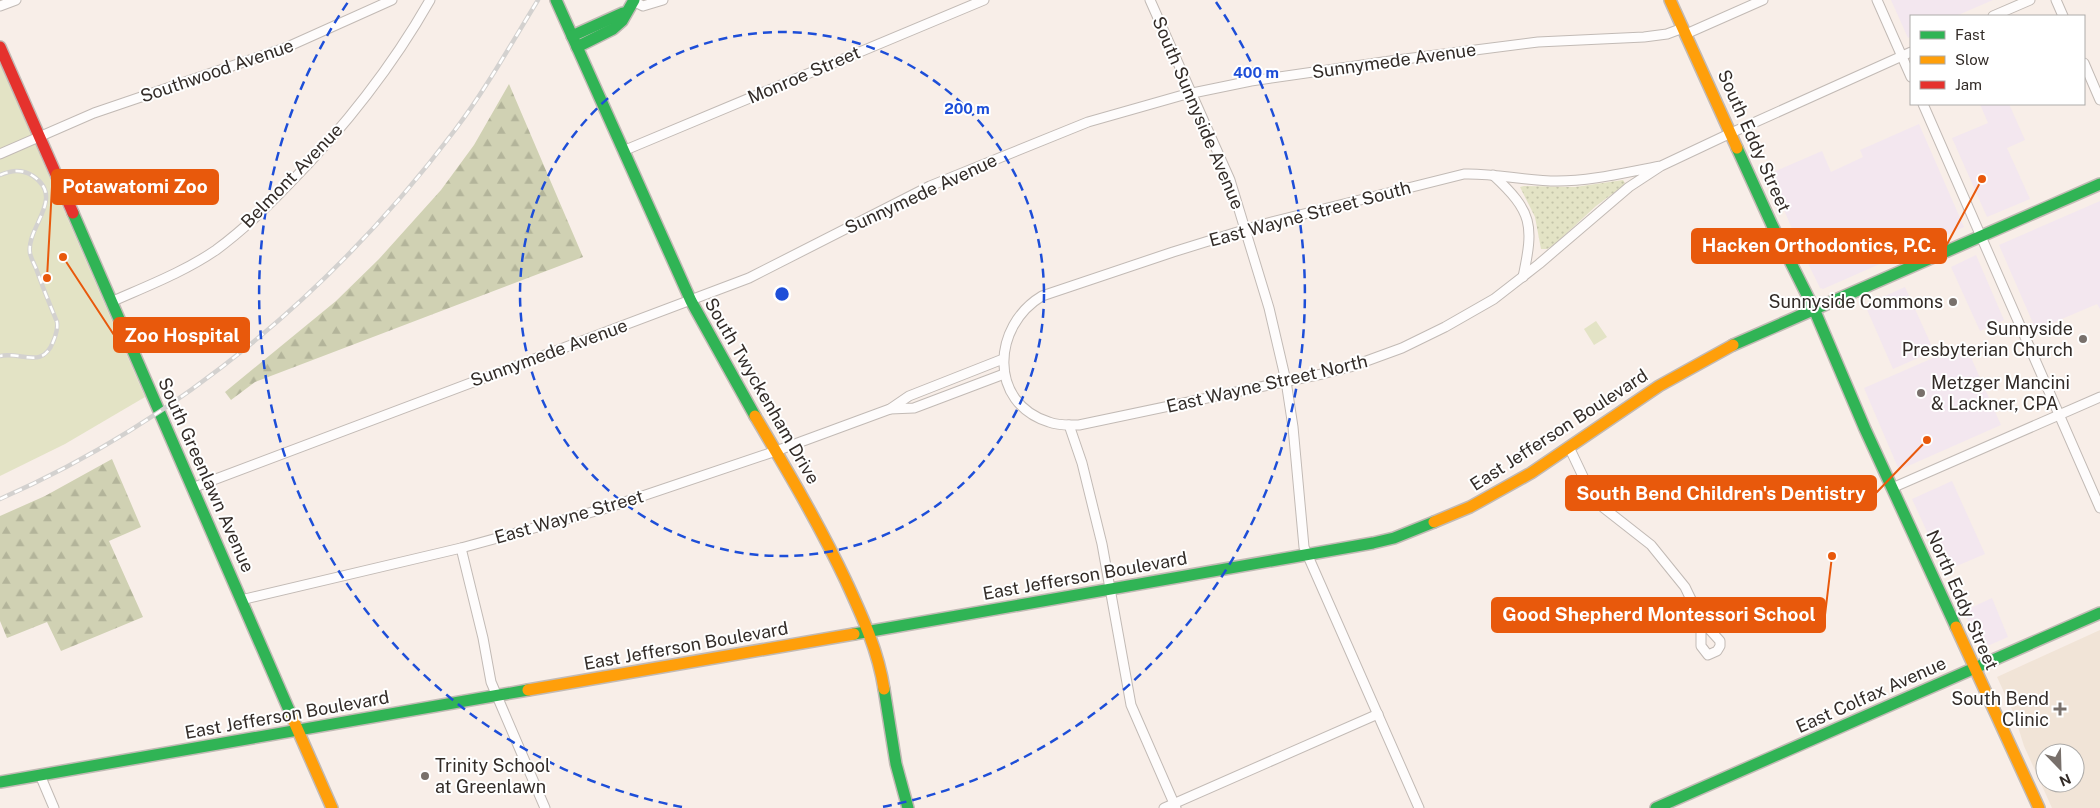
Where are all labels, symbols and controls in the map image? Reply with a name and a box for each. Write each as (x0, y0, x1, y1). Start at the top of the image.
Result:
street label: South Sunnyside Avenue (1148, 13, 1249, 212)
legend (1910, 15, 2085, 105)
text: Fast (1955, 26, 1985, 43)
street label: Southwood Avenue (137, 34, 296, 107)
street label: Sunnymede Avenue (1311, 39, 1477, 82)
street label: Monroe Street (744, 41, 863, 108)
text: Slow (1955, 51, 1990, 68)
text: 400 m (1233, 64, 1279, 81)
street label: South Eddy Street (1714, 66, 1795, 215)
text: Jam (1955, 76, 1982, 93)
text: 200 m (944, 100, 990, 117)
street label: Belmont Avenue (237, 119, 347, 232)
street label: Sunnymede Avenue (841, 149, 1000, 238)
callout: Potawatomi Zoo (52, 170, 218, 204)
text: Potawatomi Zoo (62, 175, 208, 197)
street label: East Wayne Street South (1207, 176, 1413, 251)
callout: Hacken Orthodontics, P.C. (1692, 229, 1946, 263)
text: Hacken Orthodontics, P.C. (1702, 234, 1936, 256)
centre of rings (773, 285, 791, 303)
place label: Sunnyside Commons (1768, 291, 1943, 312)
street label: South Twyckenham Drive (701, 294, 824, 487)
marker: Sunnyside Commons (1947, 296, 1959, 308)
street label: Sunnymede Avenue (467, 314, 630, 391)
callout: Zoo Hospital (114, 318, 249, 352)
place label: Sunnyside Presbyterian Church (1902, 318, 2073, 360)
text: Zoo Hospital (124, 324, 240, 346)
marker: Sunnyside Presbyterian Church (2077, 333, 2089, 345)
street label: East Wayne Street North (1164, 350, 1370, 417)
street label: East Jefferson Boulevard (1466, 364, 1651, 495)
place label: Metzger Mancini & Lackner, CPA (1931, 372, 2070, 414)
street label: South Greenlawn Avenue (154, 374, 259, 575)
marker: Metzger Mancini & Lackner, CPA (1915, 387, 1927, 399)
callout: South Bend Children's Dentistry (1566, 476, 1876, 510)
text: South Bend Children's Dentistry (1576, 482, 1866, 504)
street label: East Wayne Street (492, 485, 646, 548)
street label: North Eddy Street (1922, 526, 2003, 673)
street label: East Jefferson Boulevard (981, 547, 1189, 604)
callout: Good Shepherd Montessori School (1492, 598, 1825, 632)
text: Good Shepherd Montessori School (1502, 603, 1816, 625)
street label: East Jefferson Boulevard (582, 617, 790, 674)
street label: East Colfax Avenue (1792, 652, 1949, 737)
street label: East Jefferson Boulevard (183, 686, 391, 743)
place label: South Bend Clinic (1951, 688, 2049, 730)
marker: South Bend Clinic (2053, 702, 2067, 716)
north arrow (2035, 743, 2085, 793)
place label: Trinity School at Greenlawn (435, 755, 550, 797)
marker: Trinity School at Greenlawn (419, 770, 431, 782)
text: N (2057, 770, 2073, 789)

